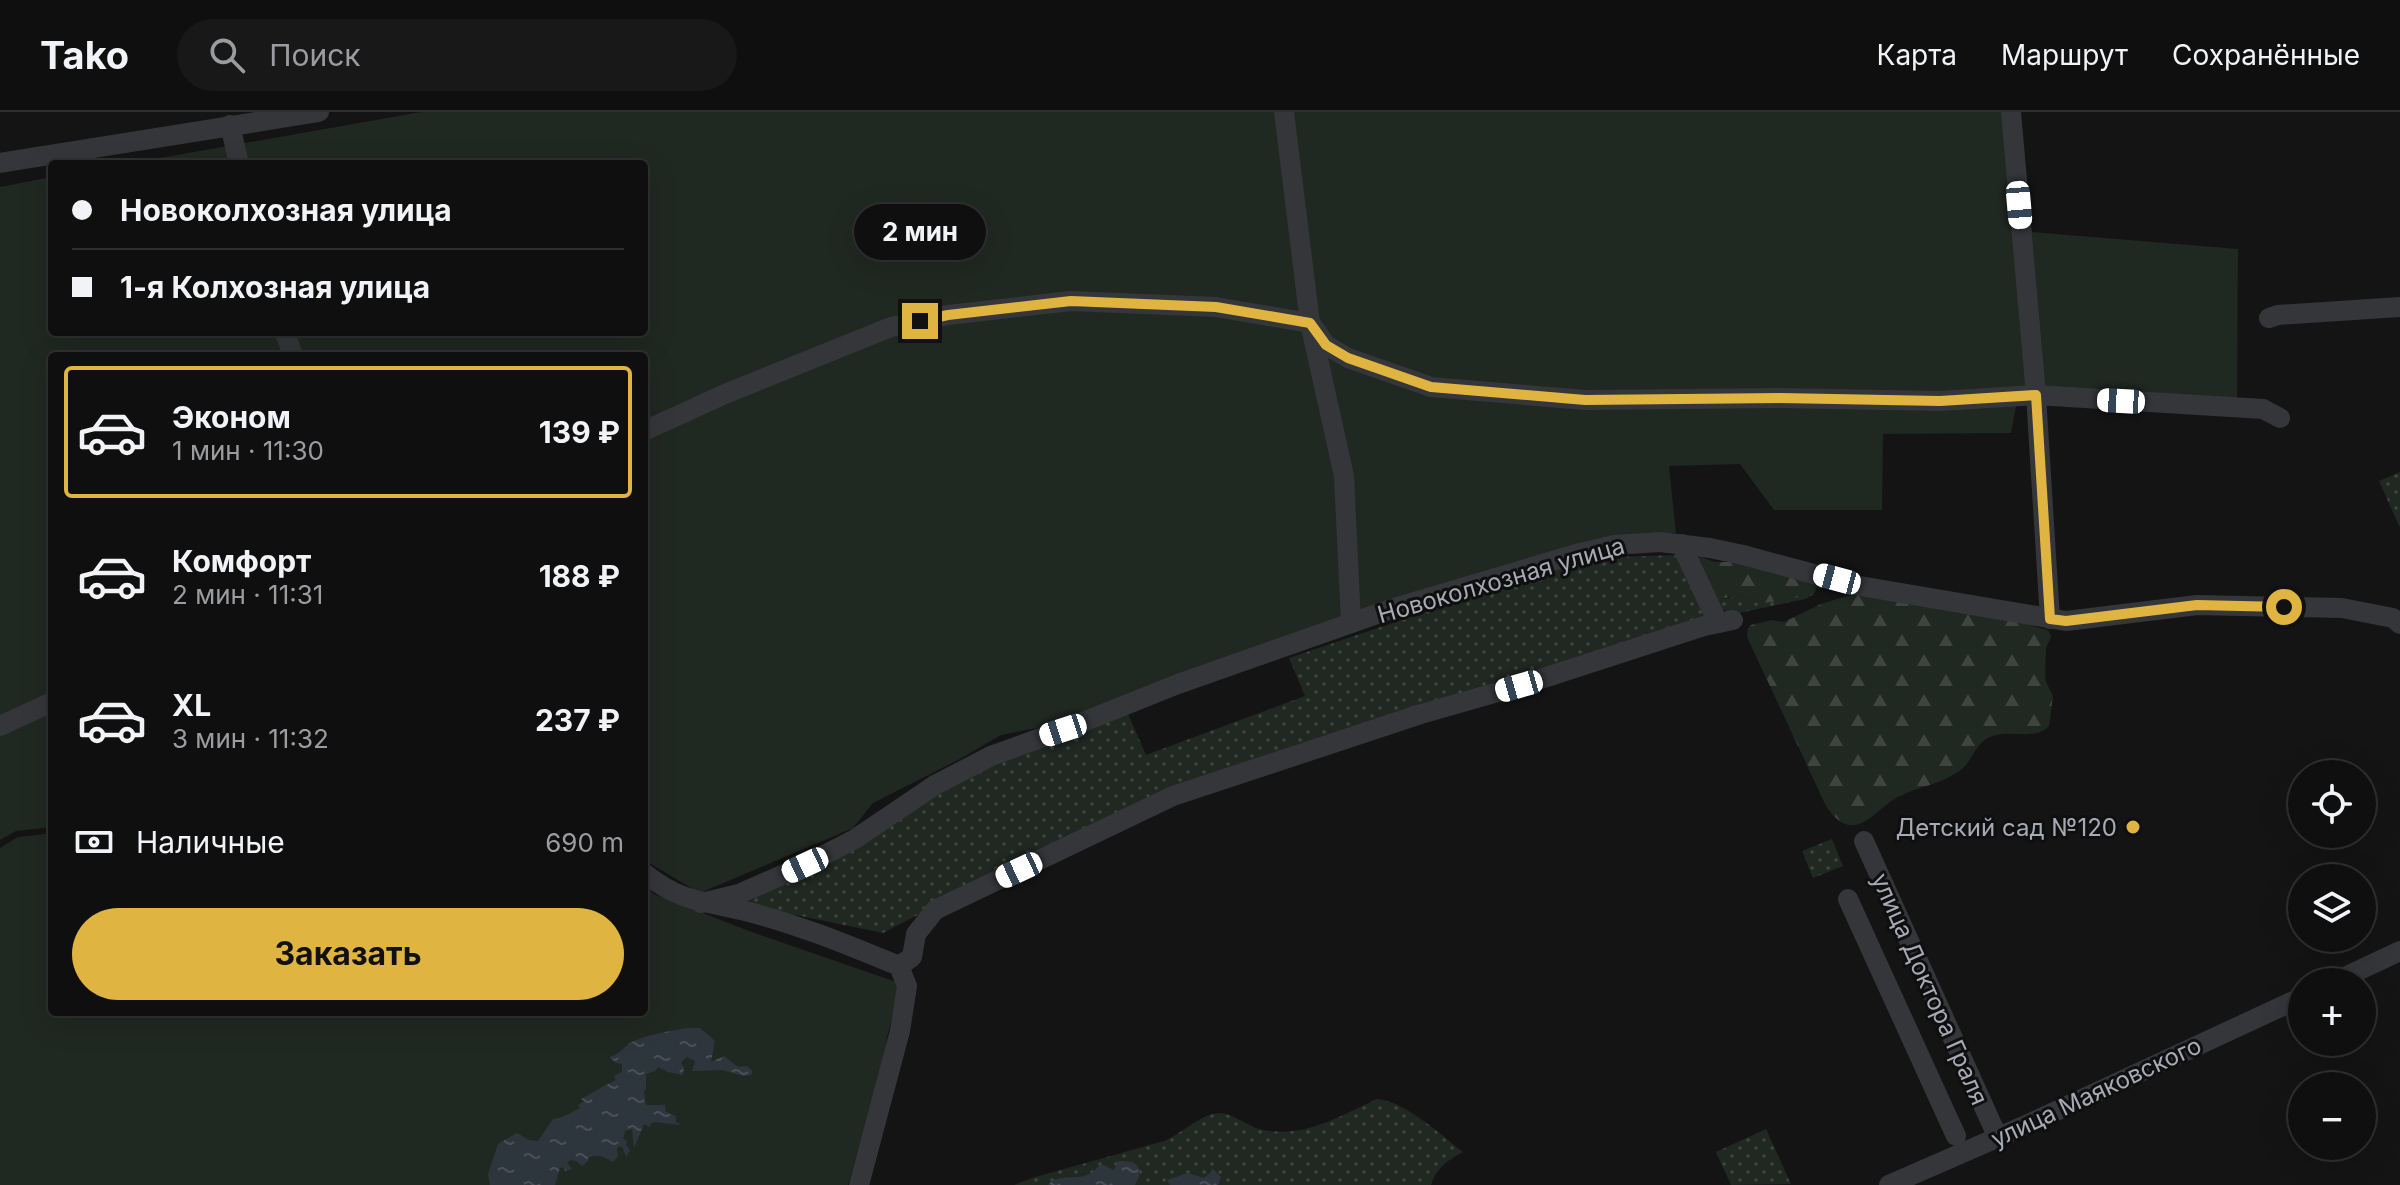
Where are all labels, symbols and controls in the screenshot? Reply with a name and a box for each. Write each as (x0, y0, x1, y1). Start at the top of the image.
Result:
search box (177, 19, 737, 91)
text: Tako (40, 32, 129, 78)
icon: search (205, 33, 249, 77)
text: Поиск (269, 37, 361, 73)
text: Карта (1877, 38, 1957, 72)
text: Маршрут (2001, 38, 2128, 72)
text: Сохранённые (2172, 38, 2360, 72)
car (2005, 180, 2033, 230)
text: Новоколхозная улица (120, 192, 452, 228)
callout: 2 мин (854, 205, 986, 261)
text: 2 мин (882, 216, 958, 247)
text: 1-я Колхозная улица (120, 269, 430, 305)
route end (902, 303, 938, 339)
car (2096, 388, 2146, 414)
icon: car (76, 396, 148, 468)
text: Эконом (172, 399, 291, 435)
text: 139 ₽ (539, 414, 620, 450)
text: 1 мин · 11:30 (172, 435, 324, 466)
street label: Новоколхозная улица (1374, 531, 1628, 629)
icon: car (76, 540, 148, 612)
text: Комфорт (172, 543, 311, 579)
text: 188 ₽ (539, 558, 620, 594)
car (1811, 561, 1863, 597)
text: 2 мин · 11:31 (172, 579, 323, 610)
route start (2266, 589, 2302, 625)
car (1493, 668, 1545, 704)
icon: car (76, 684, 148, 756)
text: XL (172, 687, 211, 723)
text: 237 ₽ (535, 702, 620, 738)
car (1036, 711, 1090, 749)
text: 3 мин · 11:32 (172, 723, 329, 754)
map controls (2288, 760, 2376, 1160)
button: locate (2288, 760, 2376, 848)
place label: Детский сад №120 (1896, 813, 2117, 842)
marker: Детский сад №120 (2124, 818, 2142, 836)
icon: cash (72, 820, 116, 864)
text: Наличные (136, 824, 285, 860)
text: 690 m (545, 827, 624, 858)
car (778, 844, 832, 886)
car (992, 849, 1046, 891)
button: layers (2288, 864, 2376, 952)
street label: улица Доктора Граля (1866, 869, 1994, 1109)
button: Заказать (72, 908, 624, 1000)
button: + (2288, 968, 2376, 1056)
street label: улица Маяковского (1986, 1030, 2206, 1154)
button: − (2288, 1072, 2376, 1160)

